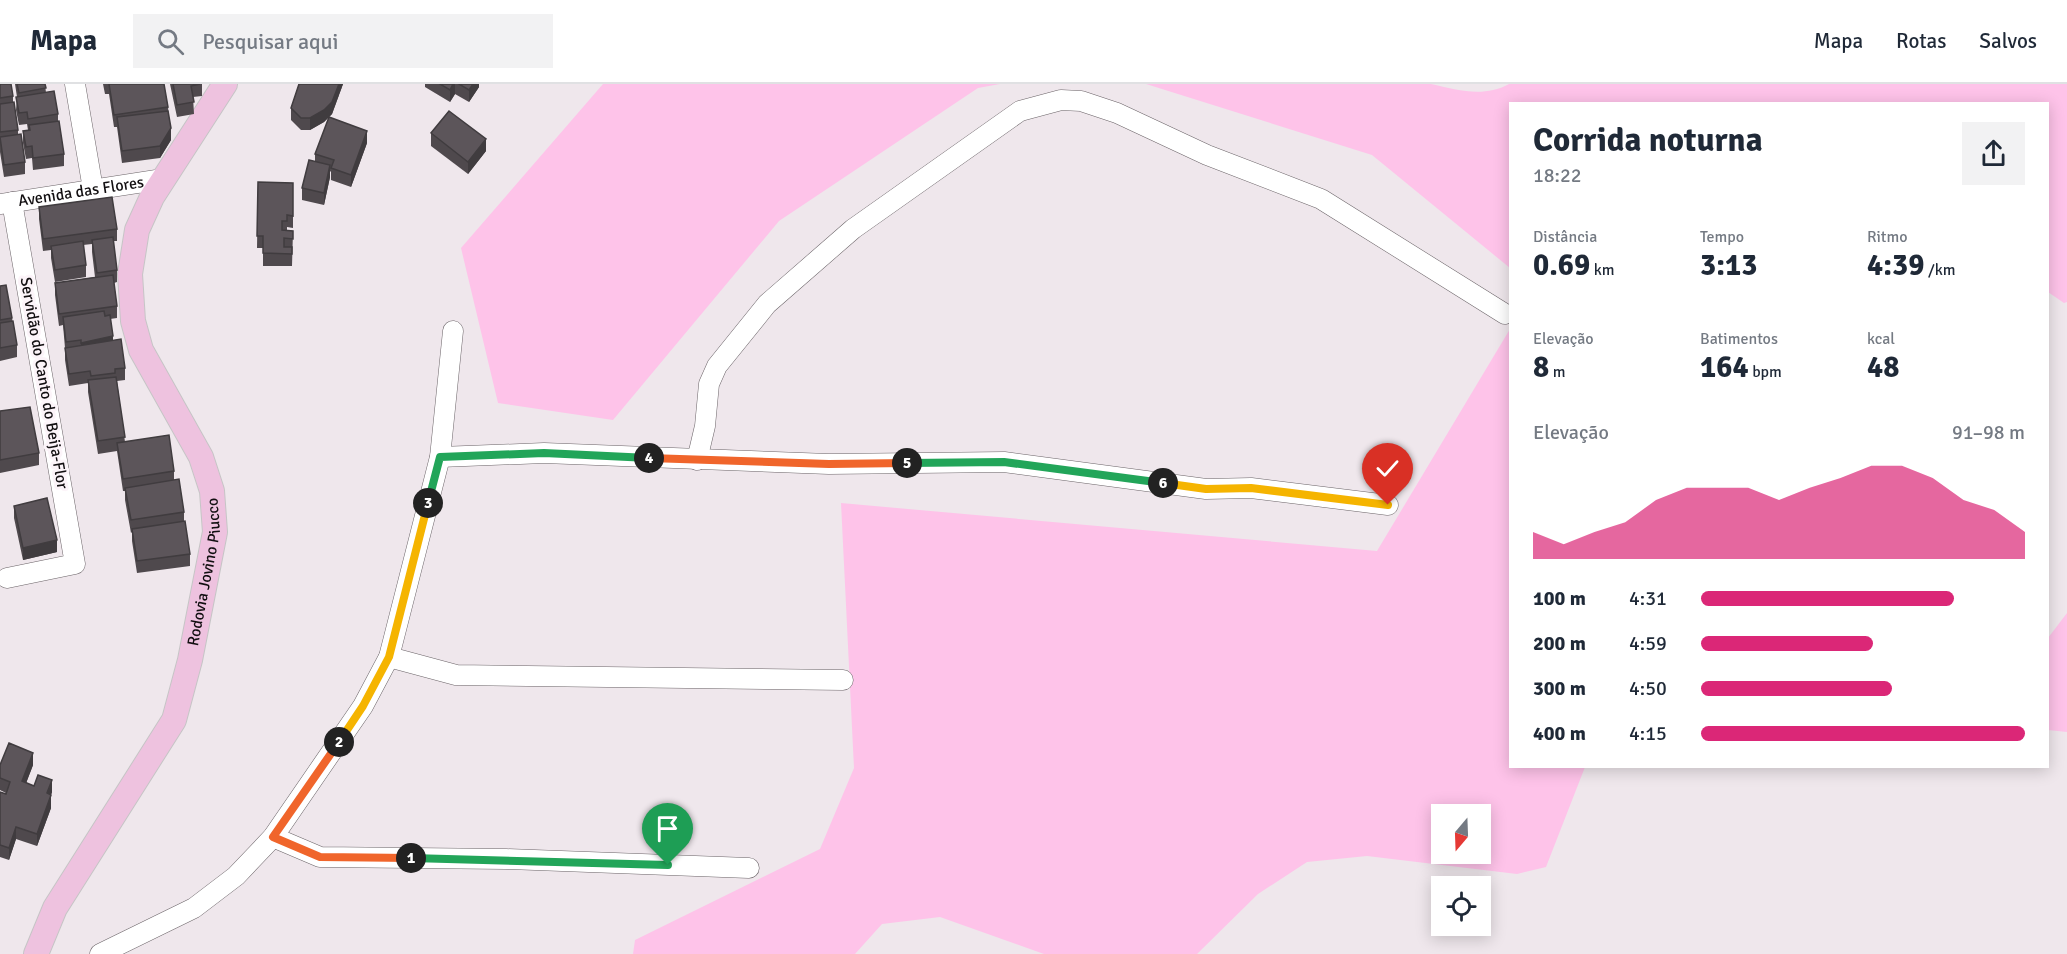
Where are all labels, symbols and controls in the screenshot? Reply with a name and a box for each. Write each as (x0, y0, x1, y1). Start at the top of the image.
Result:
search box (133, 14, 553, 68)
text: Mapa (30, 24, 97, 58)
icon: search (154, 25, 187, 58)
text: Pesquisar aqui (202, 28, 339, 55)
text: Mapa (1814, 28, 1863, 54)
text: Rotas (1896, 28, 1946, 54)
text: Salvos (1979, 28, 2037, 54)
text: Corrida noturna (1533, 120, 1763, 161)
button: share (1962, 122, 2025, 185)
text: 18:22 (1533, 163, 1582, 188)
street label: Avenida das Flores (17, 172, 145, 211)
text: Distância (1533, 227, 1597, 247)
text: Tempo (1700, 227, 1744, 247)
text: Ritmo (1867, 227, 1908, 247)
text: 0.69 (1533, 247, 1590, 284)
text: 3:13 (1700, 247, 1757, 284)
text: 4:39 (1867, 247, 1924, 284)
text: km (1590, 260, 1615, 280)
text: /km (1924, 260, 1956, 280)
street label: Servidão do Canto do Beija-Flor (16, 276, 73, 491)
text: Elevação (1533, 329, 1594, 349)
text: Batimentos (1700, 329, 1778, 349)
text: kcal (1867, 329, 1895, 349)
text: 8 (1533, 349, 1549, 386)
text: 164 (1700, 349, 1749, 386)
text: 48 (1867, 349, 1899, 386)
text: m (1549, 362, 1565, 382)
text: bpm (1749, 362, 1782, 382)
text: Elevação (1533, 420, 1609, 445)
text: 91–98 m (1952, 420, 2025, 445)
pin: 4 (634, 443, 664, 473)
pin (1362, 443, 1413, 505)
text: 4 (645, 448, 653, 468)
pin: 5 (892, 448, 922, 478)
icon: check (1371, 452, 1404, 485)
text: 5 (903, 453, 911, 473)
pin: 6 (1148, 468, 1178, 498)
text: 6 (1159, 473, 1167, 493)
pin: 3 (413, 488, 443, 518)
text: 3 (424, 493, 432, 513)
street label: Rodovia Jovino Piucco (183, 497, 225, 648)
text: 100 m (1533, 586, 1586, 611)
text: 4:31 (1629, 586, 1667, 611)
text: 200 m (1533, 631, 1586, 656)
text: 4:59 (1629, 631, 1667, 656)
text: 300 m (1533, 676, 1586, 701)
text: 4:50 (1629, 676, 1667, 701)
text: 400 m (1533, 721, 1586, 746)
text: 4:15 (1629, 721, 1667, 746)
pin: 2 (324, 727, 354, 757)
text: 2 (335, 732, 343, 752)
pin (642, 803, 693, 865)
north arrow (1431, 804, 1491, 864)
map controls (1431, 804, 1491, 936)
icon: arrive (651, 812, 684, 845)
pin: 1 (396, 843, 426, 873)
text: 1 (407, 848, 415, 868)
button: locate (1431, 876, 1491, 936)

